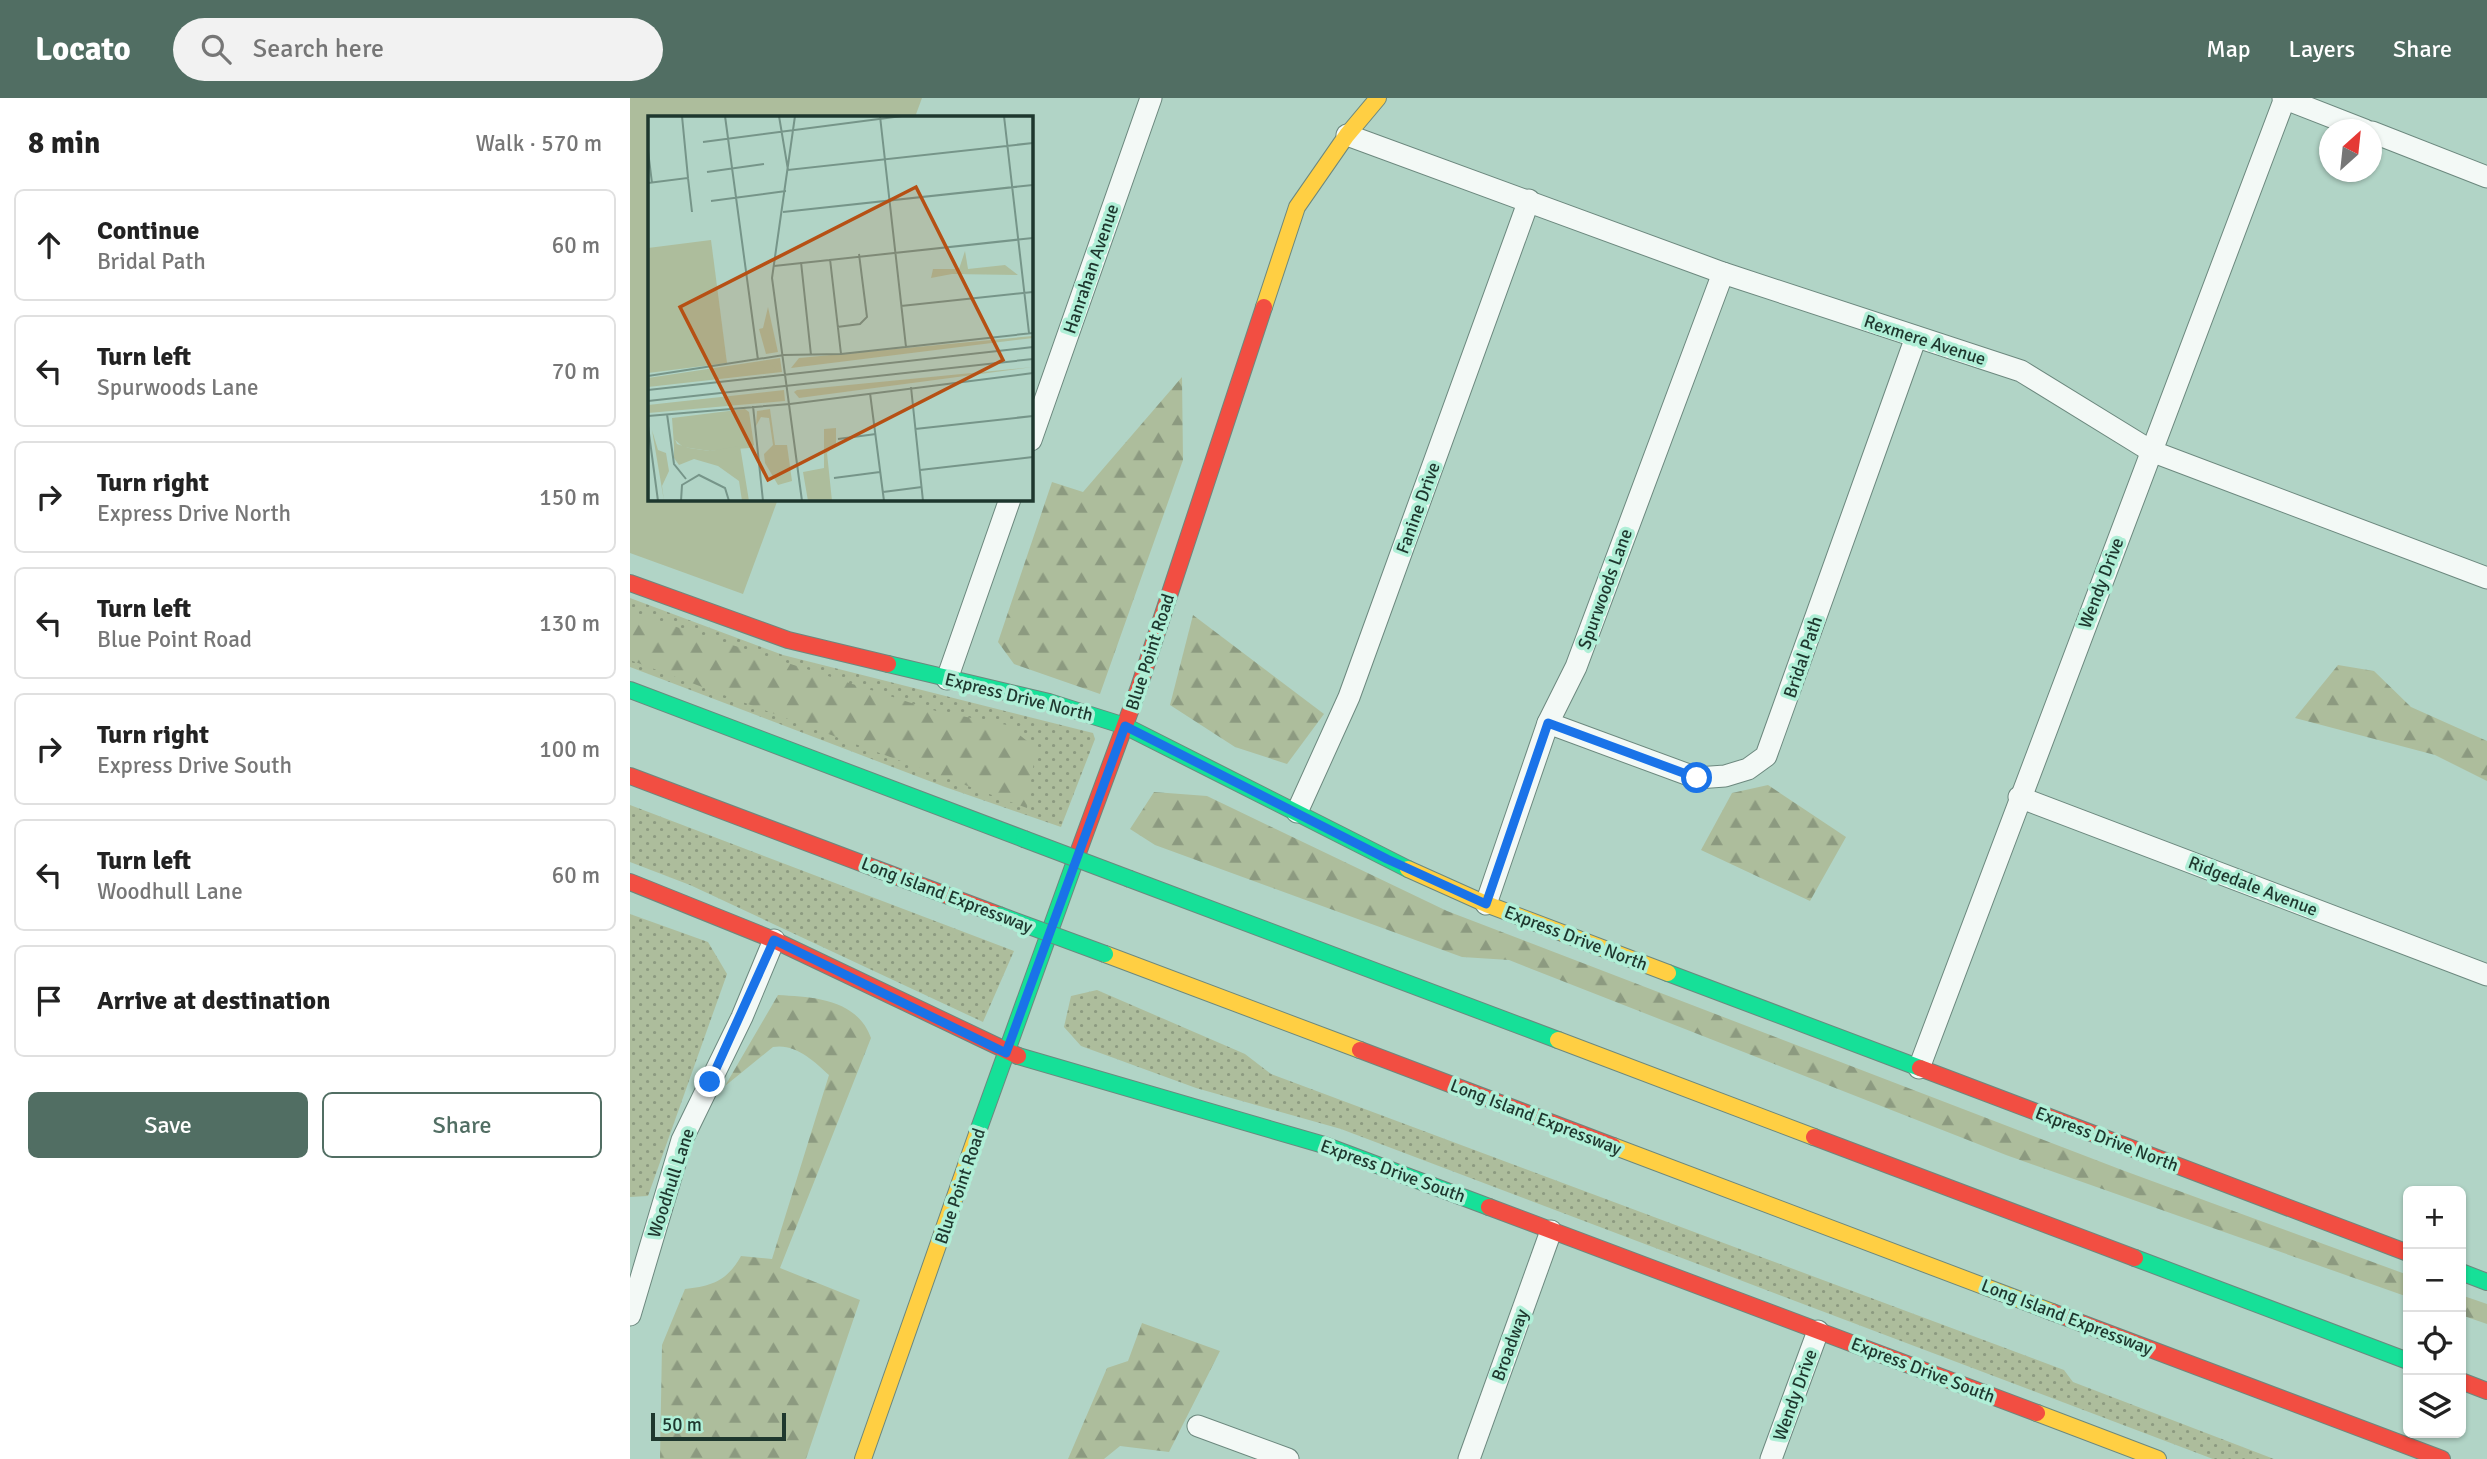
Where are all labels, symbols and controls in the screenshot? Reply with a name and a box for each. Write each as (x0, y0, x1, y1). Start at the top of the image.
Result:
search box (173, 18, 663, 81)
text: Locato (35, 29, 131, 70)
icon: search (197, 30, 235, 68)
text: Search here (253, 33, 384, 65)
text: Map (2206, 34, 2251, 64)
text: Layers (2289, 34, 2355, 64)
text: Share (2393, 34, 2452, 64)
inset map (648, 116, 1032, 500)
north arrow (2319, 119, 2382, 182)
text: 8 min (28, 125, 100, 162)
text: Walk · 570 m (476, 129, 602, 158)
street label: Hanrahan Avenue (1059, 201, 1123, 337)
text: Continue (97, 215, 199, 247)
icon: ahead (30, 226, 68, 264)
text: 60 m (552, 231, 600, 260)
text: Bridal Path (97, 247, 206, 276)
street label: Rexmere Avenue (1861, 310, 1989, 370)
text: Turn left (97, 341, 191, 373)
icon: left (30, 352, 68, 390)
text: 70 m (552, 357, 600, 386)
text: Spurwoods Lane (97, 373, 259, 402)
street label: Fanine Drive (1391, 459, 1445, 557)
text: Turn right (97, 467, 209, 499)
icon: right (30, 478, 68, 516)
text: 150 m (539, 483, 600, 512)
text: Express Drive North (97, 499, 291, 528)
street label: Spurwoods Lane (1573, 526, 1637, 652)
street label: Wendy Drive (2074, 534, 2128, 632)
street label: Blue Point Road (1121, 591, 1179, 713)
text: Turn left (97, 593, 191, 625)
icon: left (30, 604, 68, 642)
text: 130 m (539, 609, 600, 638)
street label: Bridal Path (1779, 613, 1827, 701)
text: Blue Point Road (97, 625, 252, 654)
street label: Express Drive North (943, 668, 1095, 726)
text: Turn right (97, 719, 209, 751)
icon: right (30, 730, 68, 768)
text: 100 m (539, 735, 600, 764)
text: Express Drive South (97, 751, 292, 780)
route start (1681, 762, 1712, 793)
text: Turn left (97, 845, 191, 877)
street label: Ridgedale Avenue (2185, 851, 2321, 921)
street label: Long Island Expressway (858, 852, 1036, 938)
icon: left (30, 856, 68, 894)
text: 60 m (552, 861, 600, 890)
text: Woodhull Lane (97, 877, 243, 906)
street label: Express Drive North (1501, 901, 1651, 975)
icon: arrive (30, 982, 68, 1020)
text: Arrive at destination (97, 985, 330, 1017)
route end (694, 1066, 725, 1097)
street label: Long Island Expressway (1447, 1074, 1625, 1160)
button: Save (28, 1092, 308, 1158)
button: Share (322, 1092, 602, 1158)
street label: Express Drive North (2032, 1102, 2182, 1176)
street label: Woodhull Lane (643, 1125, 699, 1241)
street label: Blue Point Road (930, 1125, 990, 1247)
street label: Express Drive South (1318, 1135, 1468, 1207)
map controls (2403, 1186, 2466, 1438)
button: + (2403, 1186, 2466, 1249)
button: − (2403, 1249, 2466, 1312)
street label: Long Island Expressway (1978, 1274, 2156, 1360)
street label: Broadway (1487, 1305, 1533, 1384)
button: locate (2403, 1312, 2466, 1375)
street label: Express Drive South (1848, 1332, 1998, 1408)
street label: Wendy Drive (1768, 1346, 1822, 1444)
button: layers (2403, 1375, 2466, 1438)
scale bar (651, 1410, 786, 1442)
text: 50 m (662, 1413, 702, 1437)

